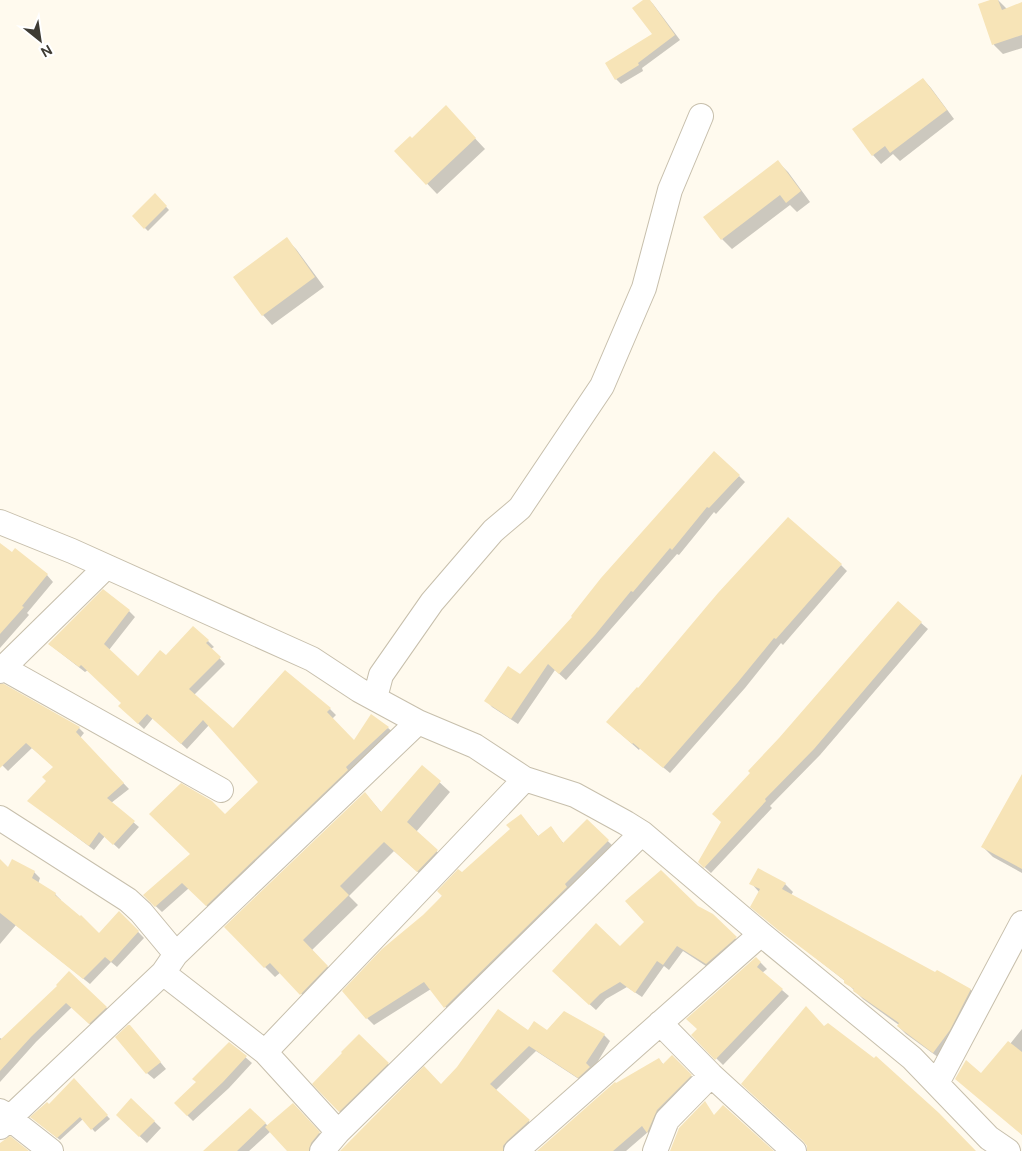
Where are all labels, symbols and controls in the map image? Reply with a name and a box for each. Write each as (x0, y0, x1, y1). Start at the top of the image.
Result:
north arrow (15, 15, 65, 65)
text: N (38, 41, 55, 62)

